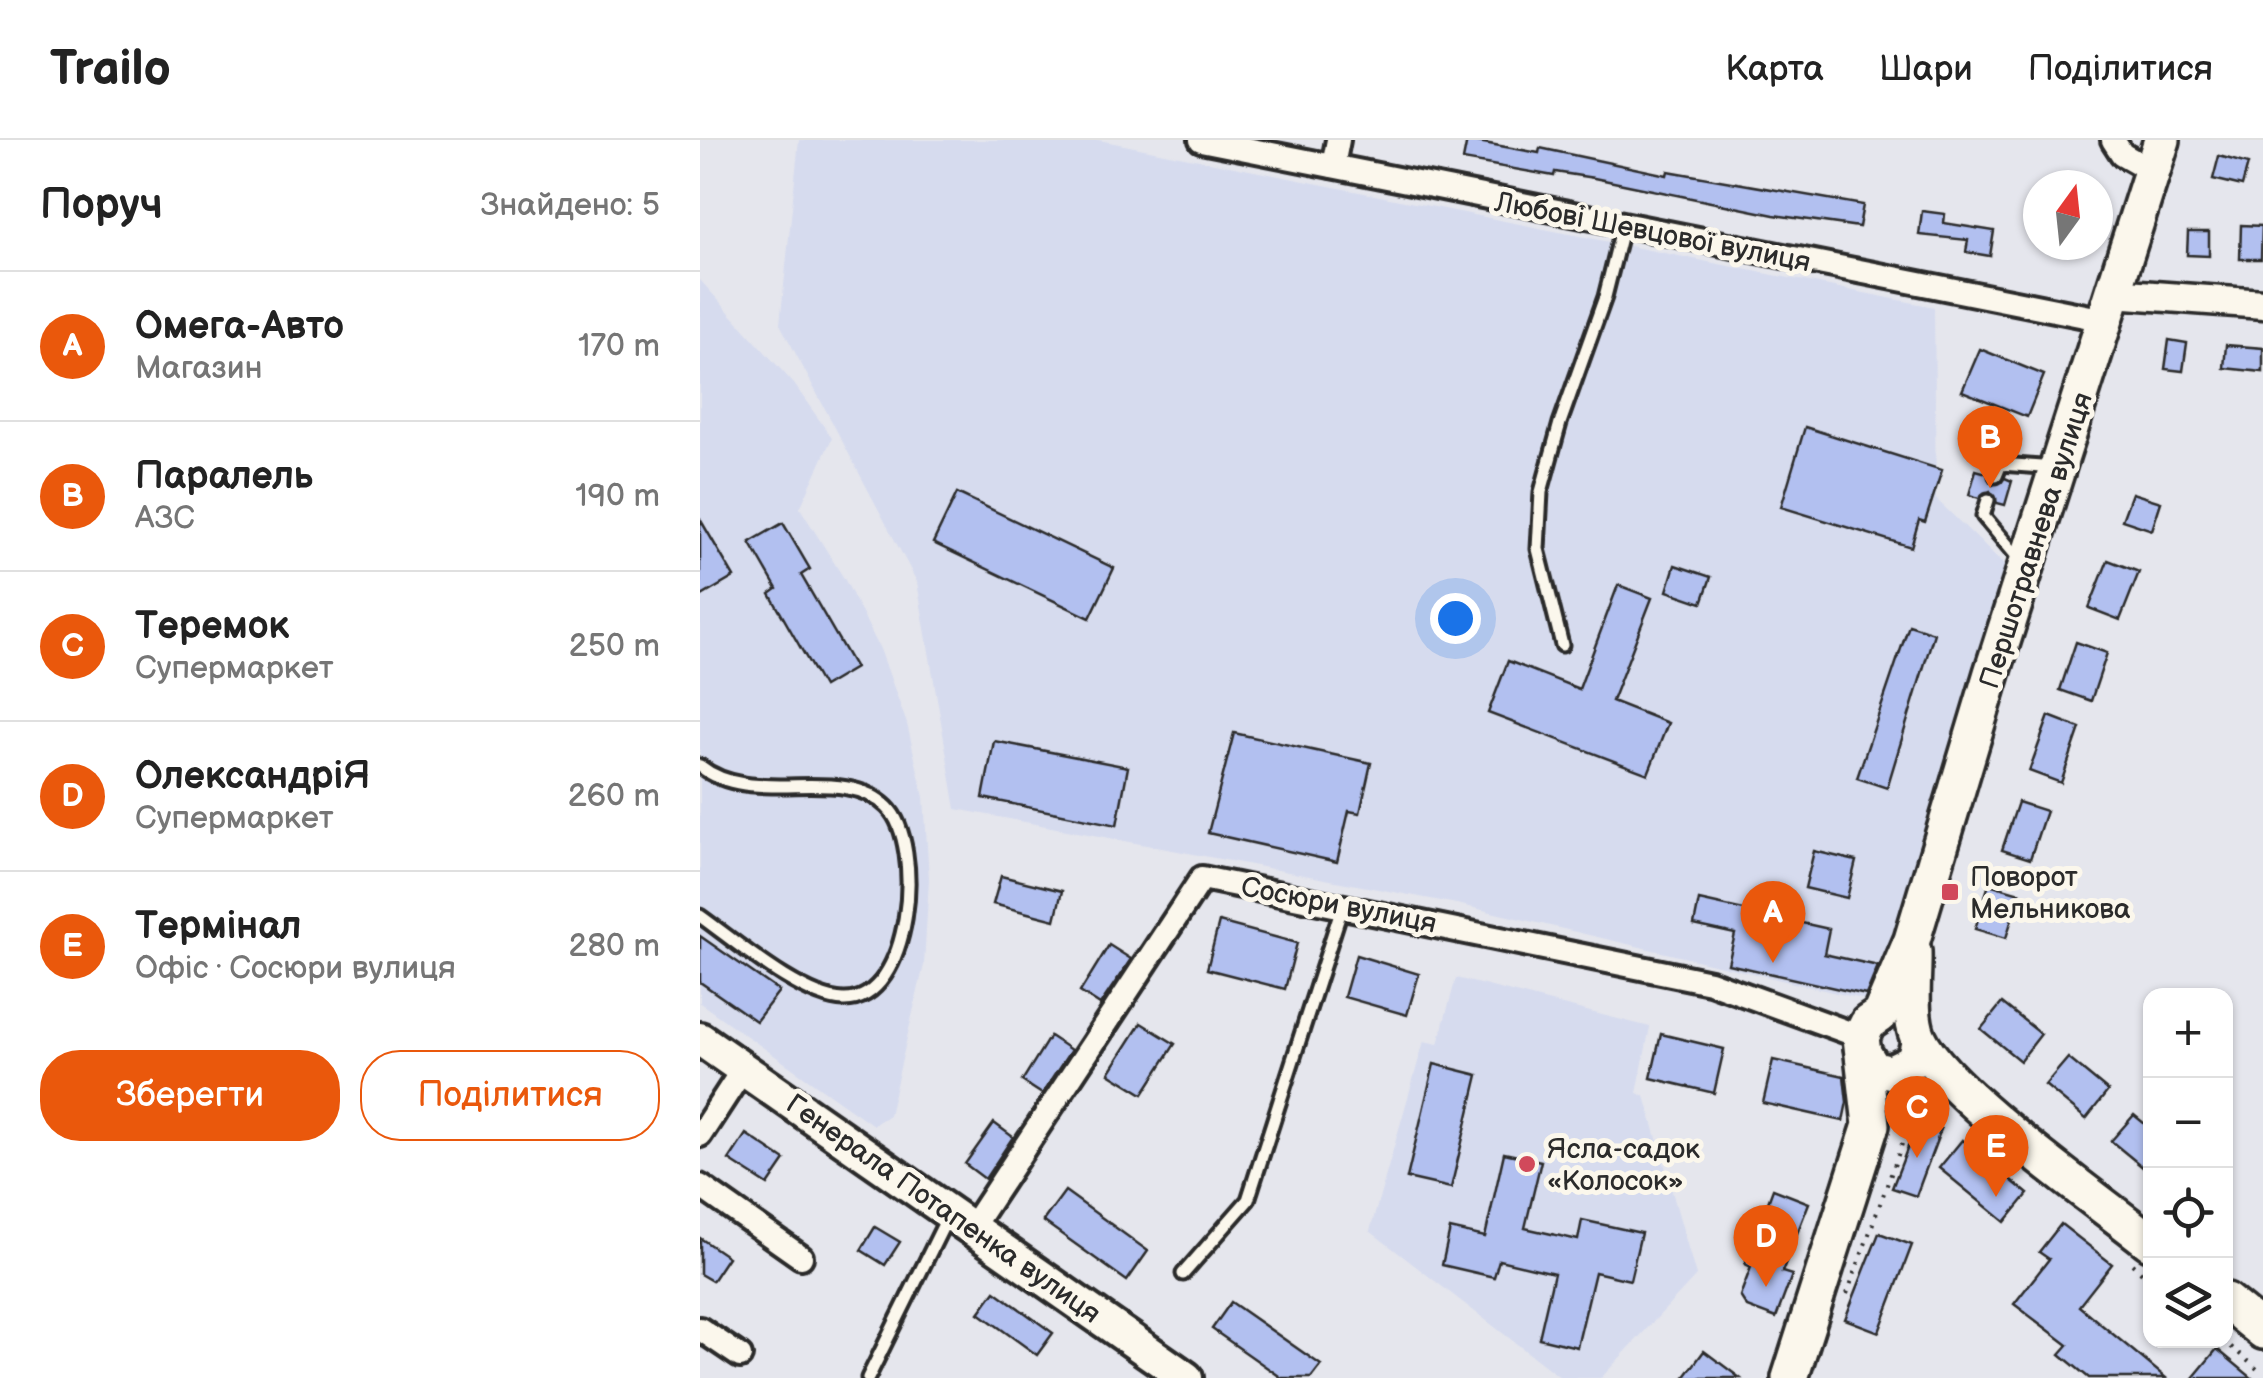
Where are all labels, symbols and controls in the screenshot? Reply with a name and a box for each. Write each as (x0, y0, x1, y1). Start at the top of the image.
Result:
text: Trailo (50, 41, 171, 98)
text: Карта (1725, 48, 1824, 91)
text: Шари (1879, 48, 1973, 91)
text: Поділитися (2028, 48, 2213, 91)
north arrow (2023, 170, 2113, 260)
text: Поруч (40, 180, 163, 231)
street label: Любові Шевцової вулиця (1491, 185, 1813, 279)
text: Знайдено: 5 (480, 186, 660, 225)
text: Омега-Авто (135, 304, 344, 349)
text: A (63, 327, 82, 366)
text: 170 m (578, 327, 660, 366)
text: Магазин (135, 349, 263, 388)
street label: Першотравнева вулиця (1973, 388, 2100, 693)
pin: B (1958, 406, 2022, 488)
text: Паралель (135, 454, 313, 499)
text: B (61, 477, 84, 516)
text: 190 m (575, 477, 660, 516)
text: АЗС (135, 499, 195, 538)
your location (1430, 593, 1481, 644)
text: Теремок (135, 604, 289, 649)
text: C (61, 627, 84, 666)
text: 250 m (569, 627, 660, 666)
text: Супермаркет (135, 649, 334, 688)
text: ОлександріЯ (135, 754, 371, 799)
text: D (61, 777, 84, 816)
text: 260 m (568, 777, 660, 816)
text: Супермаркет (135, 799, 334, 838)
place label: Поворот Мельникова (1970, 861, 2131, 926)
street label: Сосюри вулиця (1238, 870, 1439, 941)
pin: A (1740, 880, 1806, 963)
marker: Поворот Мельникова (1939, 881, 1961, 903)
text: Термінал (135, 904, 301, 949)
text: E (62, 927, 83, 966)
text: 280 m (569, 927, 660, 966)
text: Офіс · Сосюри вулиця (135, 949, 456, 988)
map controls (2143, 988, 2233, 1348)
button: + (2143, 988, 2233, 1078)
button: Зберегти (40, 1050, 340, 1141)
button: Поділитися (360, 1050, 660, 1141)
pin: C (1884, 1076, 1950, 1158)
button: − (2143, 1078, 2233, 1168)
street label: Генерала Потапенка вулиця (780, 1088, 1107, 1331)
pin: E (1964, 1114, 2028, 1197)
place label: Ясла-садок «Колосок» (1547, 1133, 1700, 1198)
marker: Ясла-садок «Колосок» (1516, 1153, 1538, 1175)
button: locate (2143, 1168, 2233, 1258)
pin: D (1734, 1204, 1798, 1287)
button: layers (2143, 1258, 2233, 1348)

